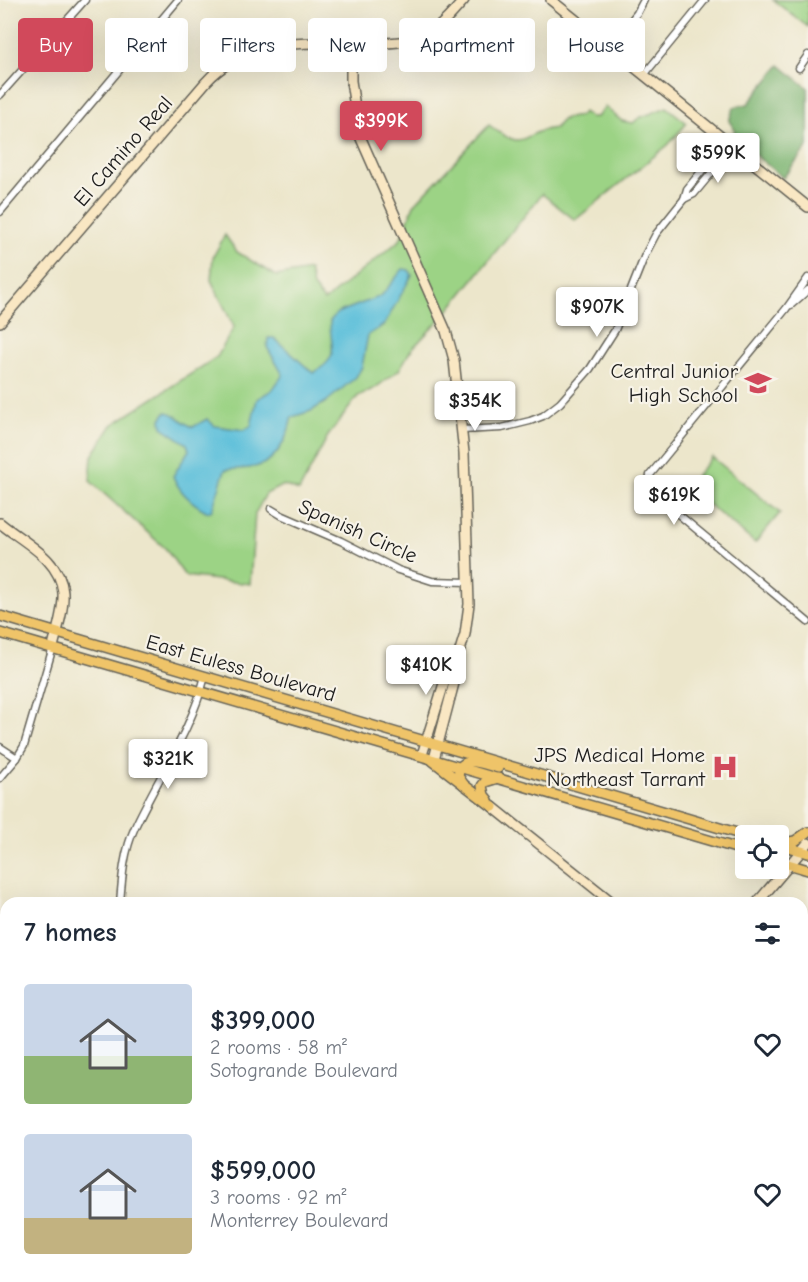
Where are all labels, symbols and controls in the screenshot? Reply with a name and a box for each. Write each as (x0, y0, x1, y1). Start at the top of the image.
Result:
chip: Buy (18, 18, 93, 72)
chip: Rent (105, 18, 188, 72)
chip: Filters (200, 18, 296, 72)
chip: New (308, 18, 387, 72)
chip: Apartment (399, 18, 535, 72)
chip: House (547, 18, 645, 72)
street label: El Camino Real (69, 91, 177, 211)
pin: $399K (339, 101, 423, 152)
text: $399K (354, 109, 408, 132)
pin: $599K (676, 133, 760, 184)
text: $599K (691, 141, 745, 164)
pin: $907K (555, 287, 639, 338)
text: $907K (570, 295, 624, 318)
place label: Central Junior High School (610, 359, 739, 407)
school or university icon: Central Junior High School (743, 368, 773, 398)
pin: $354K (433, 381, 517, 432)
text: $354K (448, 389, 502, 412)
pin: $619K (632, 475, 716, 526)
text: $619K (648, 483, 700, 506)
street label: Spanish Circle (295, 494, 421, 568)
street label: East Euless Boulevard (143, 629, 339, 707)
pin: $410K (384, 645, 468, 696)
text: $410K (400, 653, 452, 676)
pin: $321K (126, 739, 210, 790)
place label: JPS Medical Home Northeast Tarrant (534, 743, 706, 791)
text: $321K (143, 747, 193, 770)
hospital icon: JPS Medical Home Northeast Tarrant (710, 752, 740, 782)
map controls (735, 825, 789, 879)
button: locate (735, 825, 789, 879)
icon: filters (751, 917, 784, 950)
text: 7 homes (24, 918, 117, 948)
text: $399,000 (210, 1006, 315, 1036)
icon: home (72, 1008, 144, 1080)
icon: heart (751, 1028, 784, 1061)
text: 2 rooms · 58 m² (210, 1036, 347, 1059)
text: Sotogrande Boulevard (210, 1059, 398, 1082)
text: $599,000 (210, 1156, 316, 1186)
icon: home (72, 1158, 144, 1230)
icon: heart (751, 1178, 784, 1211)
text: 3 rooms · 92 m² (210, 1186, 347, 1209)
text: Monterrey Boulevard (210, 1209, 389, 1232)

